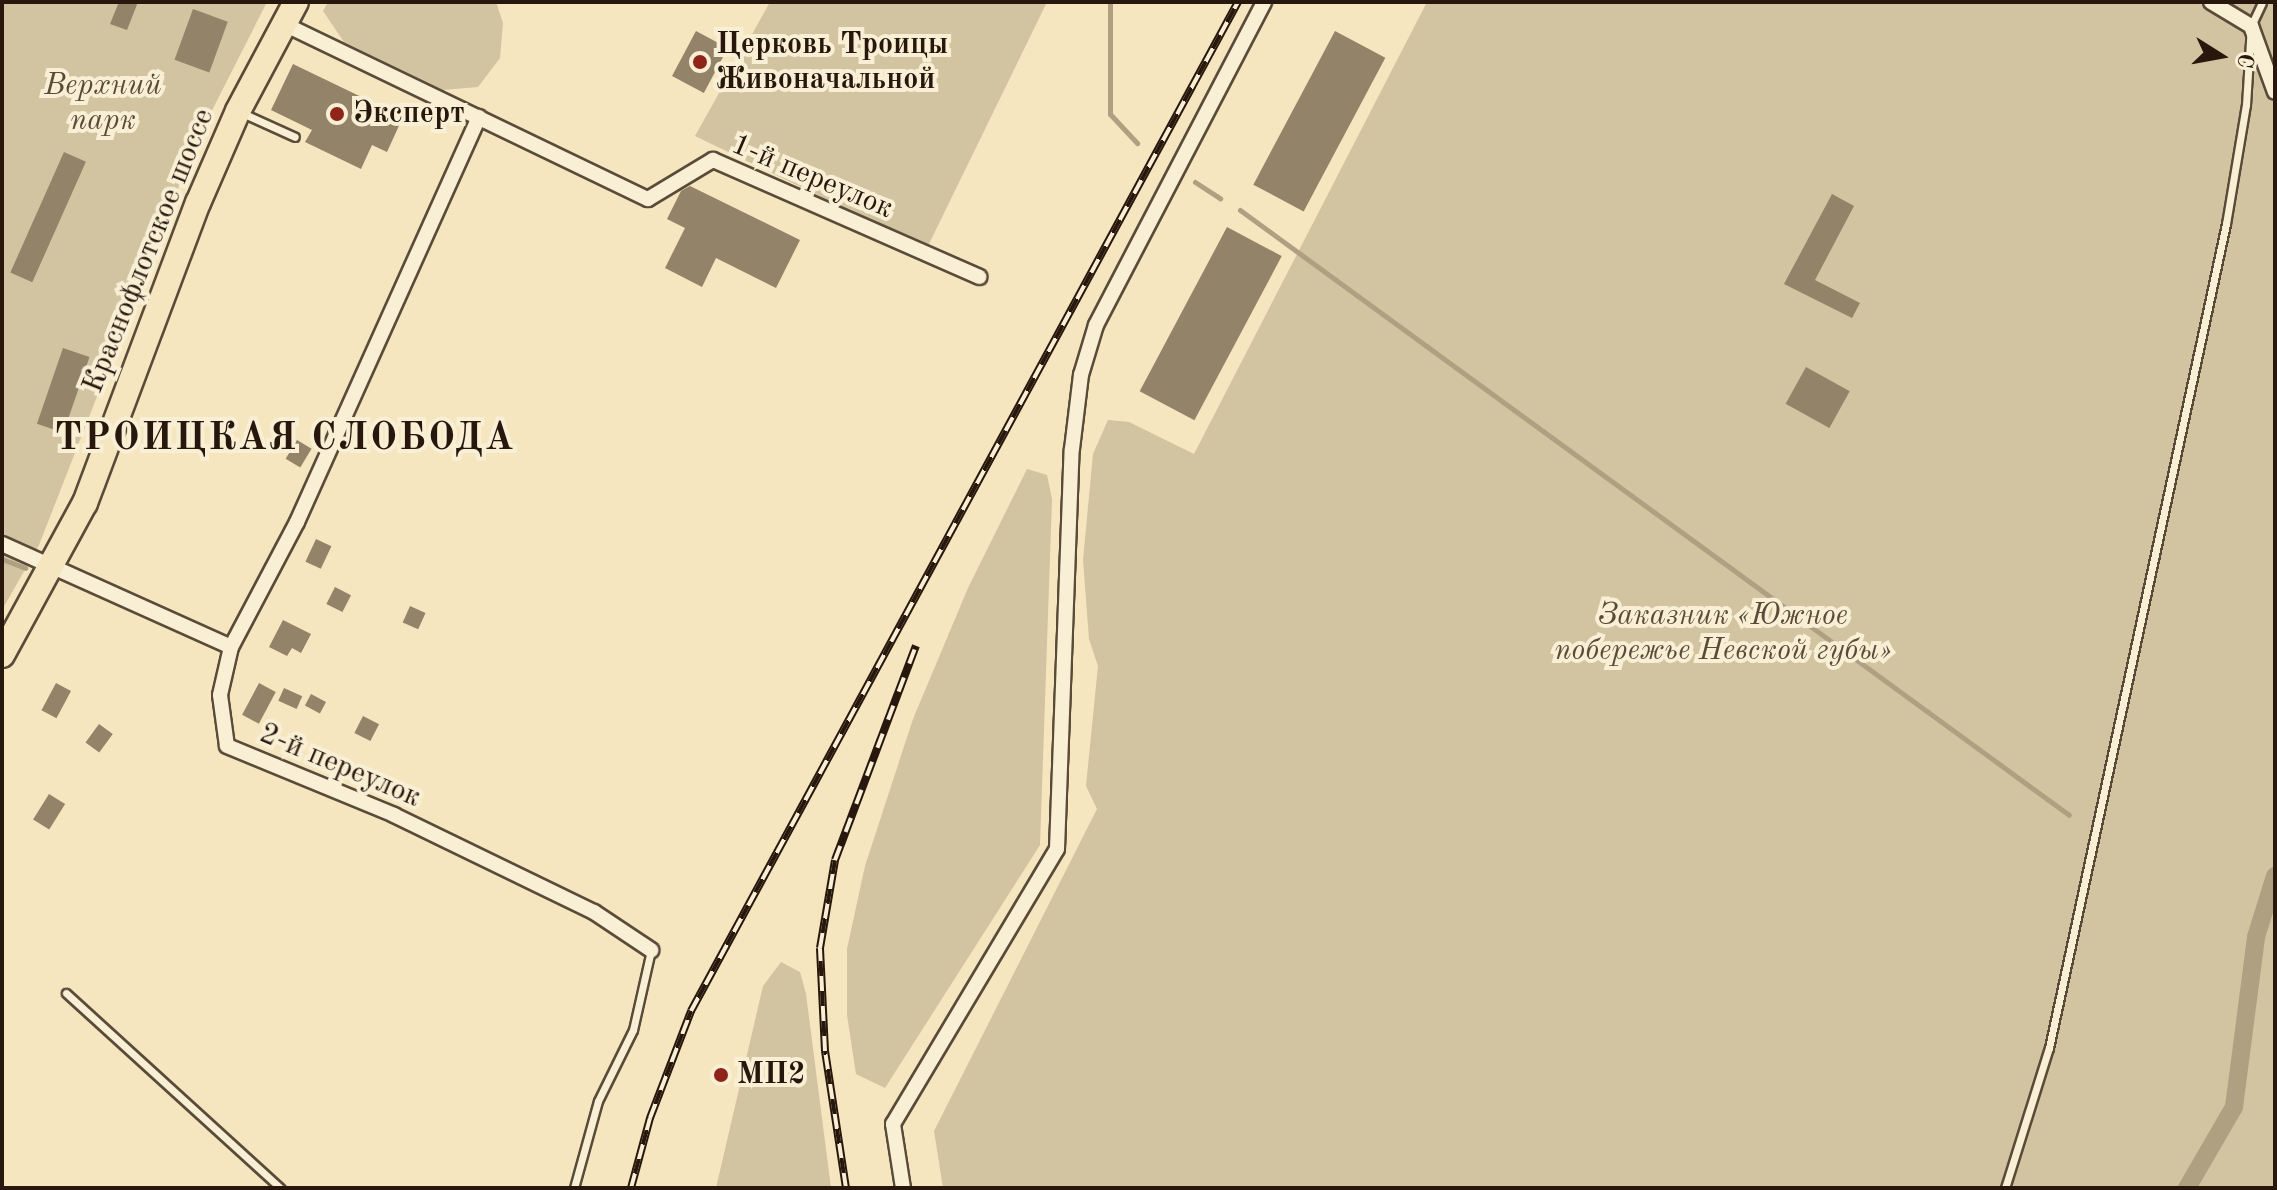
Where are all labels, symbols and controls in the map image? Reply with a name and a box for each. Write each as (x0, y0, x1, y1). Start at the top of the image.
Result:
north arrow (2181, 16, 2261, 96)
place label: Церковь Троицы Живоначальной (716, 27, 948, 98)
text: С (2232, 51, 2257, 70)
marker: Церковь Троицы Живоначальной (691, 53, 709, 71)
park label: Верхний парк (44, 68, 162, 138)
place label: Эксперт (353, 96, 465, 132)
street label: Краснофлотское шоссе (75, 104, 223, 398)
marker: Эксперт (328, 105, 346, 123)
street label: 1-й переулок (726, 127, 898, 227)
district label: ТРОИЦКАЯ СЛОБОДА (55, 417, 515, 463)
park label: Заказник «Южное побережье Невской губы» (1554, 598, 1892, 668)
street label: 2-й переулок (254, 716, 426, 816)
place label: МП2 (737, 1057, 805, 1093)
marker: МП2 (712, 1066, 730, 1084)

